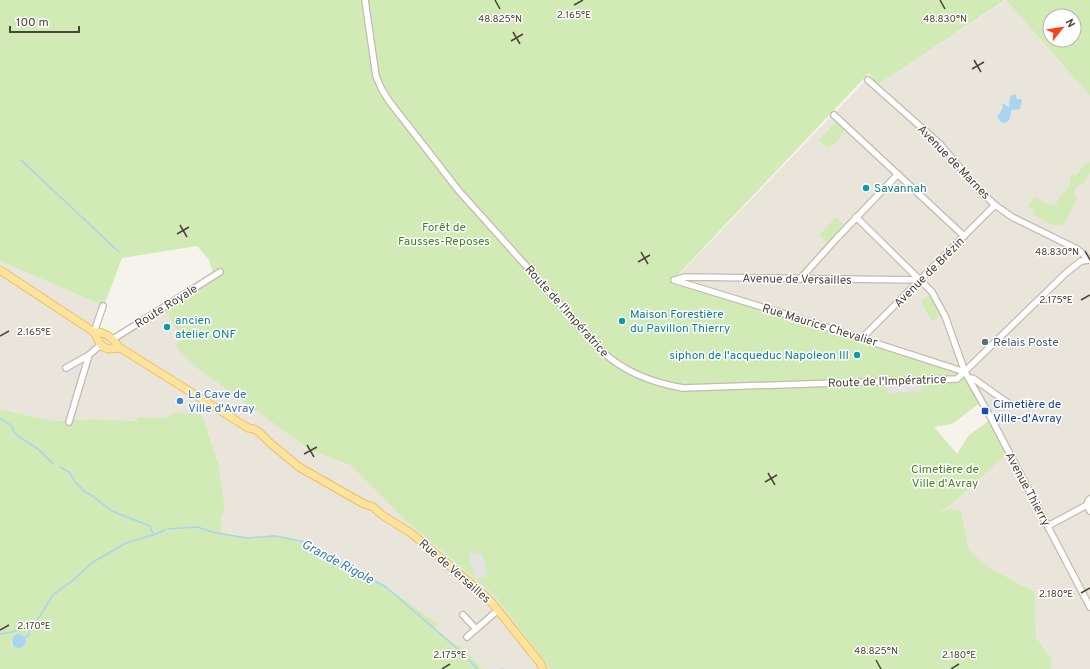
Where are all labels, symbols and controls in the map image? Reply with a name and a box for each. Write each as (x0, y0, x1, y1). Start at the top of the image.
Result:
scale bar (10, 8, 79, 34)
north arrow (1042, 8, 1082, 48)
text: 2.165°E (557, 9, 591, 22)
text: 48.825°N (478, 13, 522, 26)
text: 48.830°N (923, 13, 967, 26)
text: 100 m (16, 15, 49, 31)
text: N (1062, 17, 1078, 30)
street label: Avenue de Marnes (913, 122, 993, 204)
place label: Savannah (874, 181, 927, 197)
marker: Savannah (861, 183, 871, 193)
park label: Forêt de Fausses-Reposes (398, 220, 490, 250)
street label: Avenue de Brézin (891, 234, 968, 311)
text: 48.830°N (1035, 246, 1079, 259)
street label: Route de l'Impératrice (521, 262, 612, 361)
street label: Avenue de Versailles (742, 271, 852, 289)
street label: Route Royale (132, 281, 201, 332)
text: 2.175°E (1039, 294, 1073, 307)
street label: Rue Maurice Chevalier (760, 301, 880, 351)
place label: Maison Forestière du Pavillon Thierry (630, 307, 730, 337)
place label: ancien atelier ONF (175, 313, 236, 343)
marker: Maison Forestière du Pavillon Thierry (617, 316, 627, 326)
marker: ancien atelier ONF (162, 322, 172, 332)
text: 2.165°E (17, 326, 51, 339)
place label: Relais Poste (993, 335, 1059, 351)
marker: Relais Poste (980, 337, 990, 347)
place label: siphon de l'acqueduc Napoleon III (669, 348, 849, 364)
marker: siphon de l'acqueduc Napoleon III (852, 350, 862, 360)
street label: Route de l'Impératrice (828, 372, 947, 392)
place label: La Cave de Ville d'Avray (188, 387, 255, 417)
marker: La Cave de Ville d'Avray (175, 396, 185, 406)
place label: Cimetière de Ville-d'Avray (993, 397, 1062, 427)
marker: Cimetière de Ville-d'Avray (980, 406, 990, 416)
street label: Avenue Thierry (1001, 450, 1053, 529)
park label: Cimetière de Ville d'Avray (911, 462, 979, 492)
street label: Rue de Versailles (415, 536, 494, 607)
water label: Grande Rigole (298, 537, 376, 589)
text: 2.180°E (1039, 588, 1073, 601)
text: 2.170°E (17, 620, 51, 633)
text: 48.825°N (854, 645, 898, 658)
text: 2.175°E (433, 649, 467, 662)
text: 2.180°E (942, 649, 976, 662)

